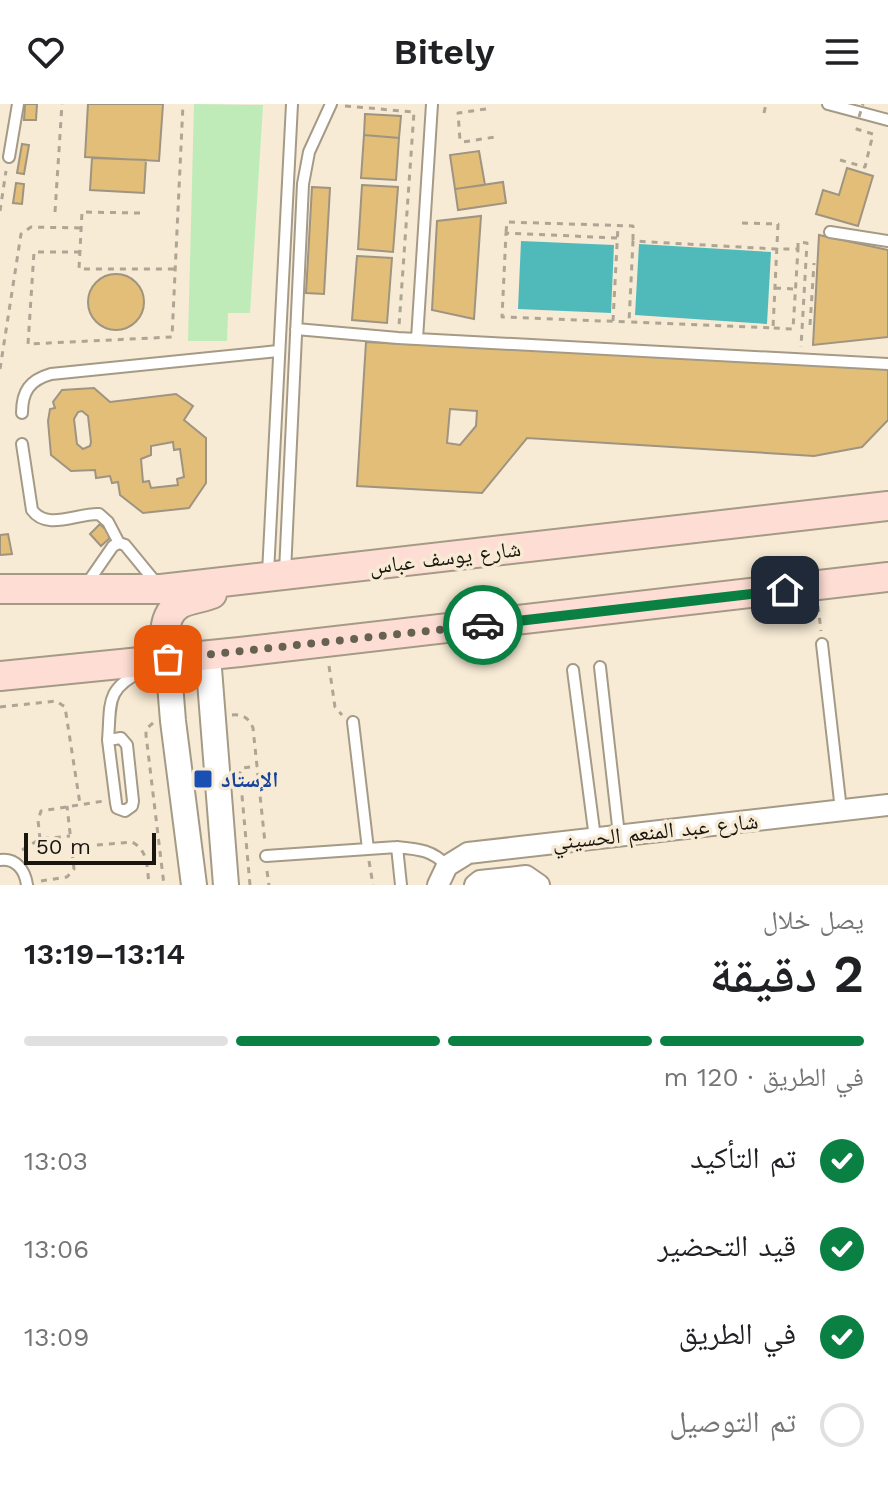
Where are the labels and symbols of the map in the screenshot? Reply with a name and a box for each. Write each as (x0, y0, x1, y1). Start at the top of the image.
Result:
street label: شارع يوسف عباس (368, 536, 522, 580)
pin (751, 556, 819, 624)
courier (443, 585, 523, 665)
pin (134, 625, 202, 693)
place label: الإستاد (221, 767, 279, 792)
marker: الإستاد (192, 768, 214, 790)
street label: شارع عبد المنعم الحسيني (551, 808, 760, 859)
scale bar (24, 829, 156, 865)

